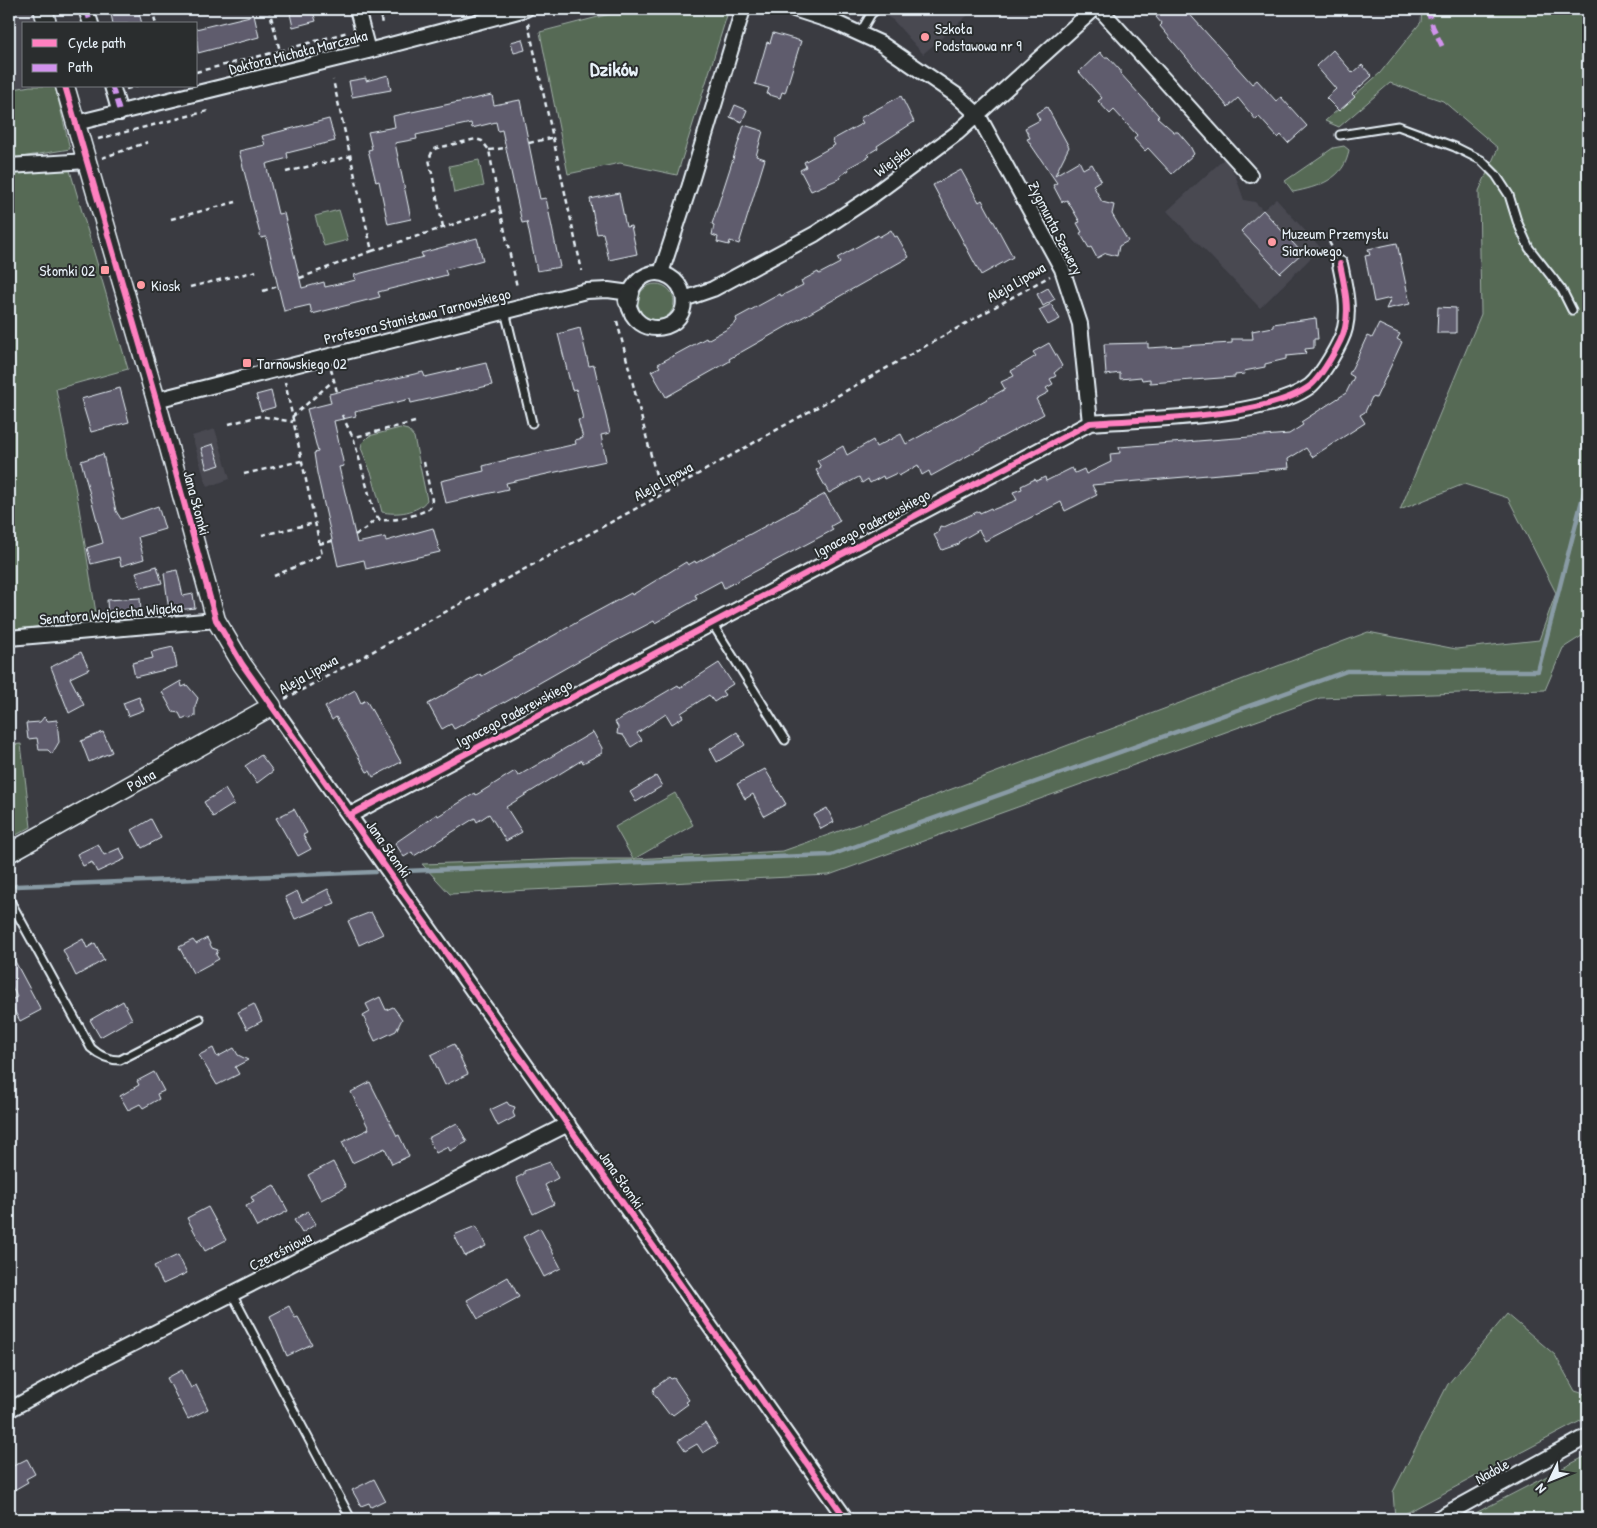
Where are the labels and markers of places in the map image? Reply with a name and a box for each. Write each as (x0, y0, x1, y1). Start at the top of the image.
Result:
place label: Szkoła Podstawowa nr 9 (935, 18, 1022, 56)
marker: Szkoła Podstawowa nr 9 (919, 31, 931, 43)
place label: Muzeum Przemysłu Siarkowego (1282, 223, 1388, 261)
marker: Muzeum Przemysłu Siarkowego (1266, 236, 1278, 248)
place label: Słomki 02 (39, 260, 95, 281)
marker: Słomki 02 (99, 264, 111, 276)
place label: Kiosk (151, 275, 180, 296)
marker: Kiosk (135, 279, 147, 291)
place label: Tarnowskiego 02 (257, 353, 347, 374)
marker: Tarnowskiego 02 (241, 357, 253, 369)

